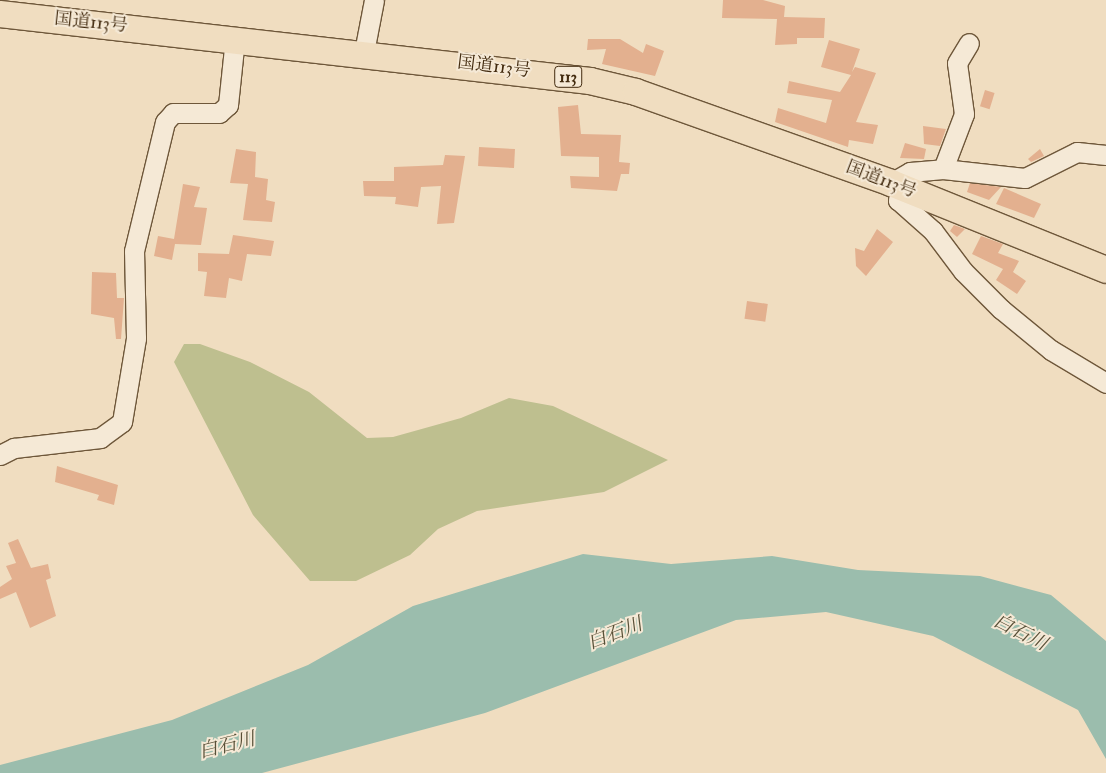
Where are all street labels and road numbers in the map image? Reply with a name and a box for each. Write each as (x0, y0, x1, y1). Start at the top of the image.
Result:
street label: 国道113号 (53, 8, 129, 38)
street label: 国道113号 (456, 52, 532, 82)
road number: 113 (553, 64, 583, 90)
street label: 国道113号 (843, 157, 919, 203)

